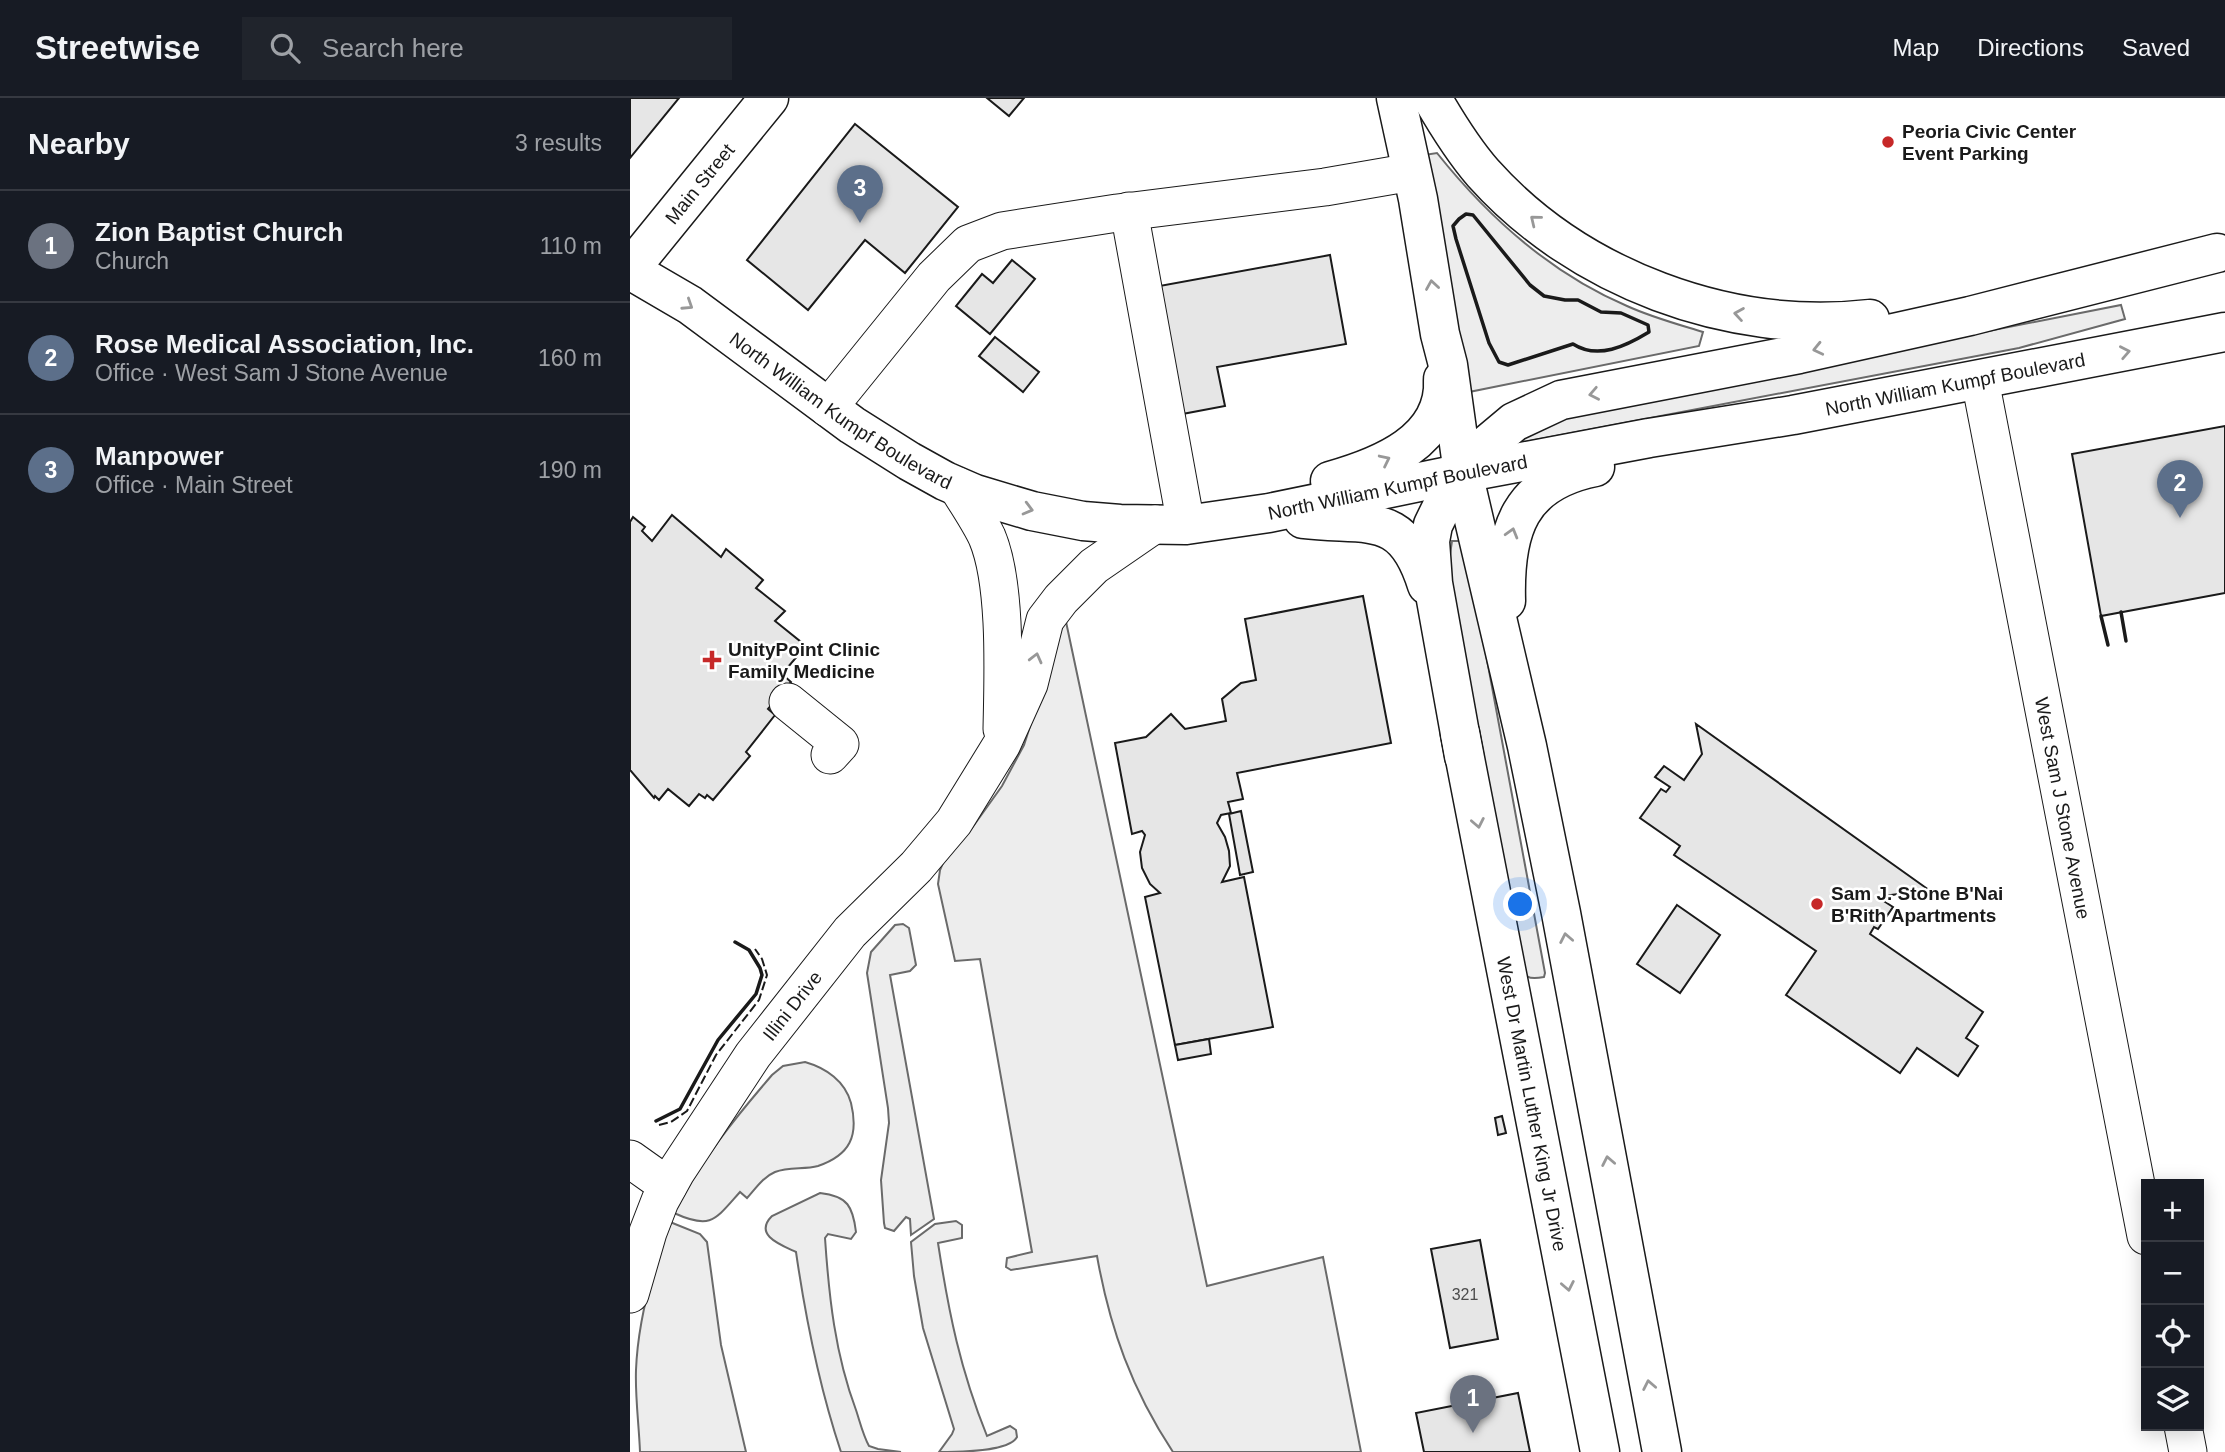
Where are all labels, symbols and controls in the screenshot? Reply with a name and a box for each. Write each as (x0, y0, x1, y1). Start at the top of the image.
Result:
search box (242, 17, 732, 80)
text: Streetwise (35, 29, 200, 66)
icon: search (266, 29, 304, 67)
text: Search here (322, 33, 464, 63)
text: Map (1893, 34, 1939, 61)
text: Directions (1977, 34, 2084, 61)
text: Saved (2122, 34, 2190, 61)
place label: Peoria Civic Center Event Parking (1902, 121, 2077, 164)
text: Nearby (28, 127, 130, 160)
text: 3 results (515, 130, 602, 156)
marker: Peoria Civic Center Event Parking (1880, 134, 1896, 150)
street label: Main Street (661, 139, 739, 228)
pin: 3 (837, 165, 883, 223)
one-way arrow (1530, 216, 1543, 228)
text: Zion Baptist Church (95, 217, 343, 247)
text: 1 (45, 233, 57, 259)
text: 110 m (540, 233, 602, 259)
text: Church (95, 248, 169, 274)
one-way arrow (1425, 279, 1440, 291)
one-way arrow (681, 297, 694, 310)
one-way arrow (1734, 307, 1745, 322)
street label: North William Kumpf Boulevard (726, 328, 955, 494)
text: Rose Medical Association, Inc. (95, 329, 474, 359)
one-way arrow (1812, 341, 1824, 356)
text: 2 (45, 345, 57, 371)
text: 160 m (538, 345, 602, 371)
one-way arrow (2119, 345, 2131, 360)
street label: North William Kumpf Boulevard (1823, 349, 2087, 420)
text: Office · West Sam J Stone Avenue (95, 360, 448, 386)
one-way arrow (1589, 385, 1601, 400)
text: Manpower (95, 441, 224, 471)
street label: North William Kumpf Boulevard (1266, 451, 1529, 524)
one-way arrow (1378, 454, 1390, 468)
text: 3 (45, 457, 57, 483)
text: 190 m (538, 457, 602, 483)
pin: 2 (2157, 460, 2203, 518)
text: Office · Main Street (95, 472, 293, 498)
one-way arrow (1021, 501, 1033, 516)
one-way arrow (1504, 527, 1518, 539)
place label: UnityPoint Clinic Family Medicine (728, 639, 880, 682)
marker: UnityPoint Clinic Family Medicine (702, 650, 722, 670)
one-way arrow (1028, 652, 1042, 664)
street label: West Sam J Stone Avenue (2031, 695, 2094, 921)
one-way arrow (1469, 817, 1484, 829)
place label: Sam J. Stone B'Nai B'Rith Apartments (1831, 883, 2003, 926)
your location (1503, 887, 1537, 921)
marker: Sam J. Stone B'Nai B'Rith Apartments (1809, 896, 1825, 912)
one-way arrow (1559, 932, 1574, 944)
street label: West Dr Martin Luther King Jr Drive (1493, 955, 1571, 1253)
street label: Illini Drive (759, 967, 826, 1045)
one-way arrow (1601, 1155, 1616, 1167)
map controls (2141, 1179, 2204, 1431)
button: + (2141, 1179, 2204, 1242)
button: − (2141, 1242, 2204, 1305)
one-way arrow (1560, 1280, 1575, 1292)
house number: 321 (1452, 1286, 1478, 1303)
button: locate (2141, 1305, 2204, 1368)
button: layers (2141, 1368, 2204, 1431)
pin: 1 (1450, 1375, 1496, 1433)
one-way arrow (1642, 1379, 1657, 1391)

